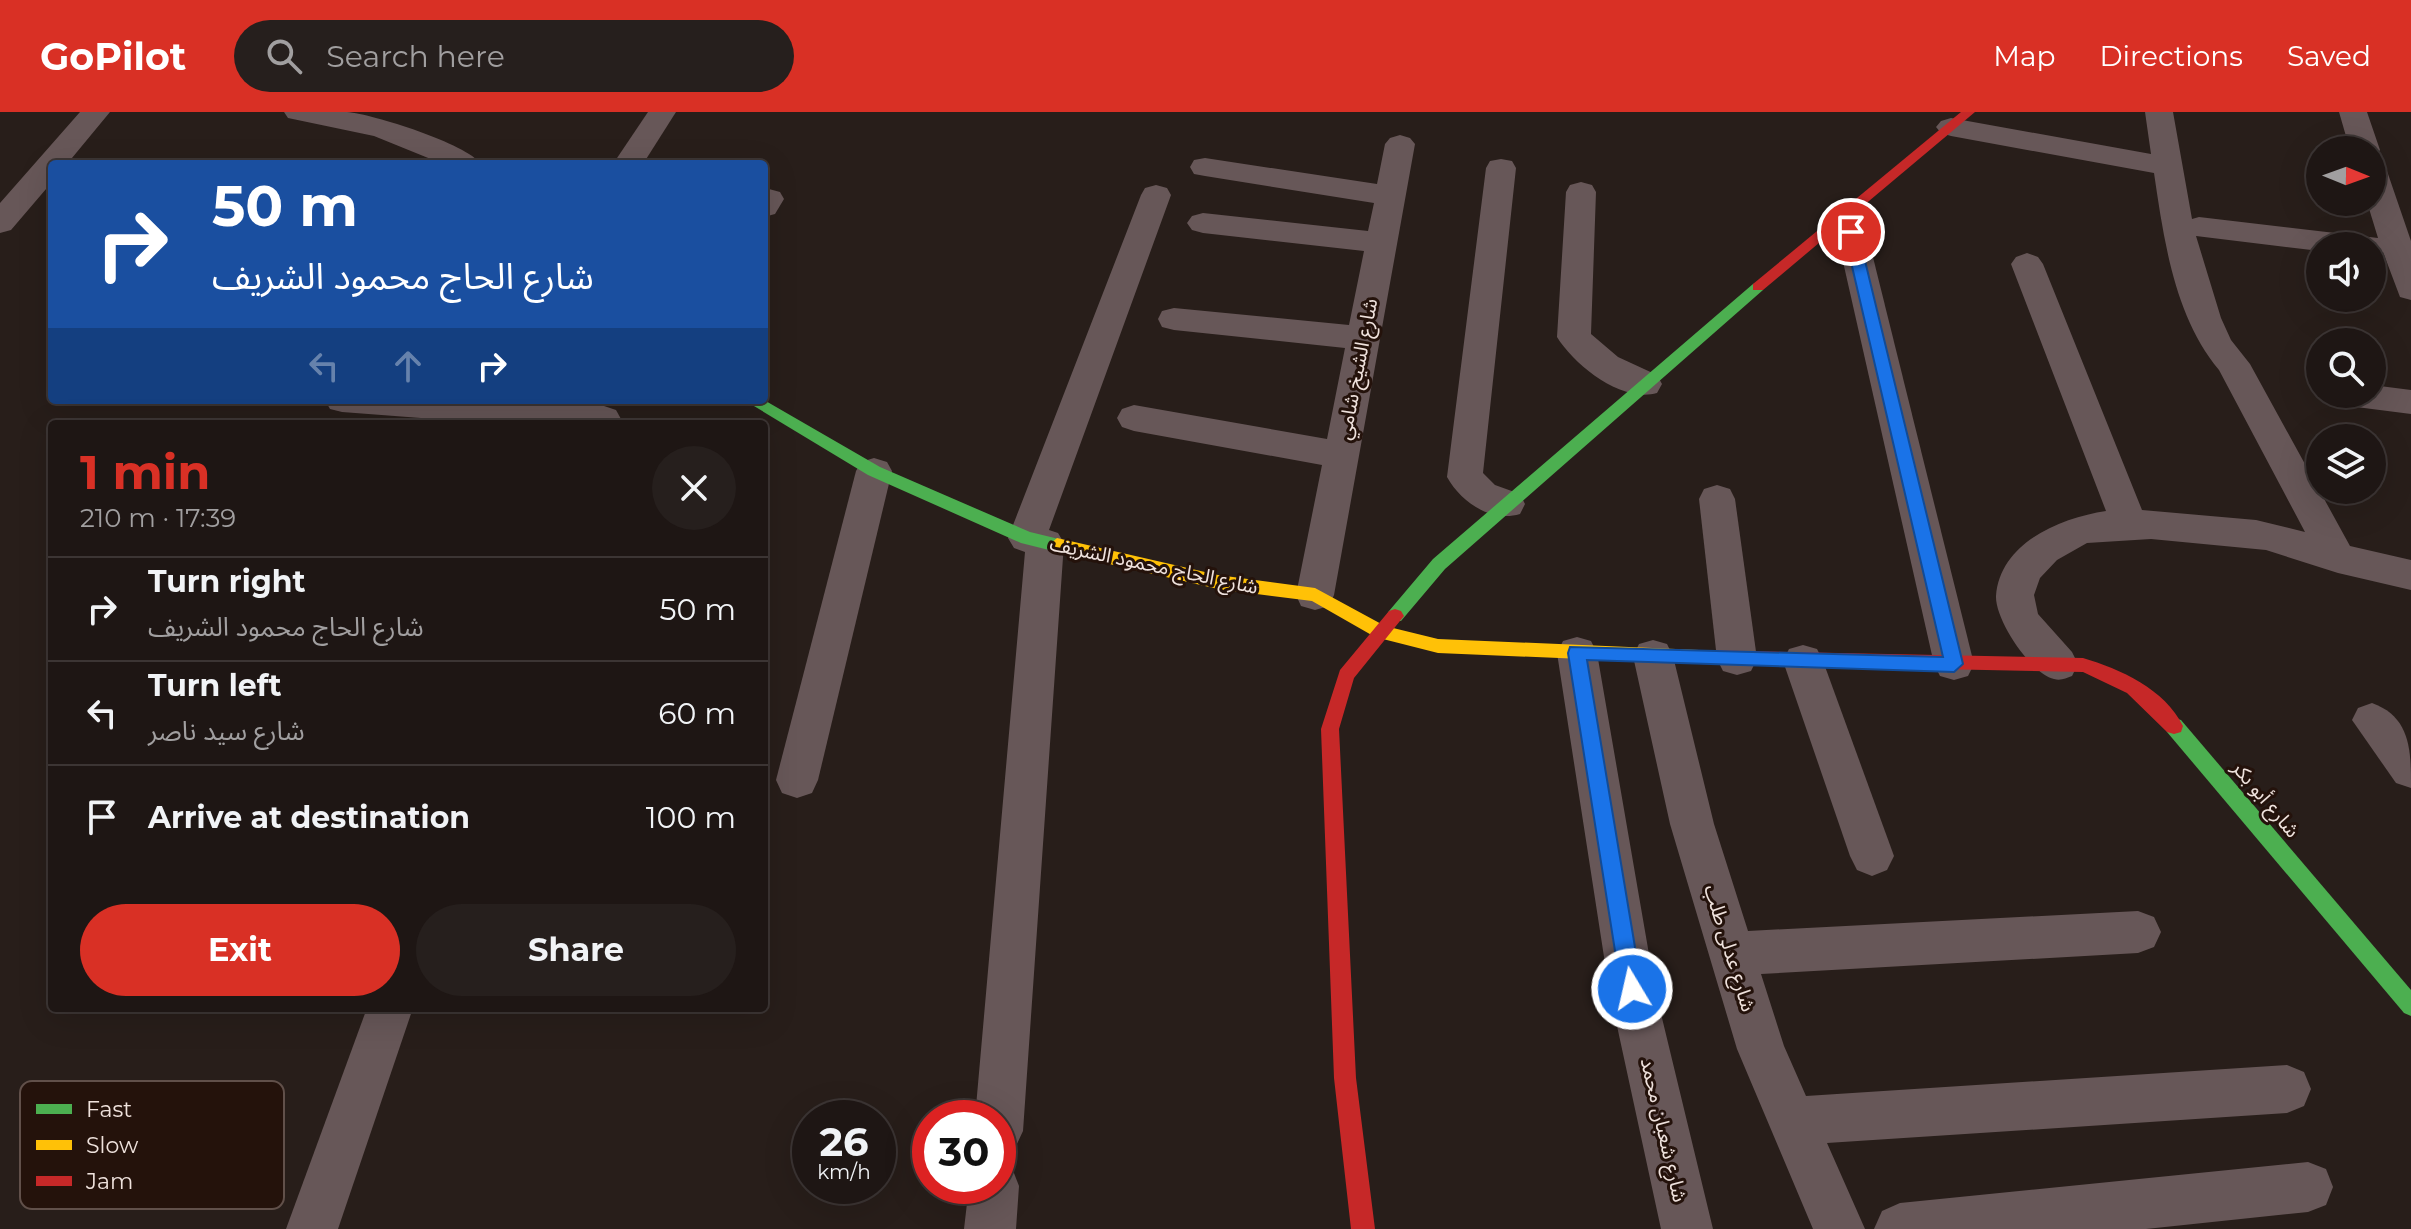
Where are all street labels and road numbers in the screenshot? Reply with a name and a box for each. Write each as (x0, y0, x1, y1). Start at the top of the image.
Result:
street label: شارع الشيخ شامي (1332, 296, 1386, 442)
street label: شارع الحاج محمود الشريف (1047, 531, 1260, 602)
street label: شارع أبو بكر (2224, 755, 2305, 844)
street label: شارع عدلى طلب (1696, 882, 1761, 1015)
street label: شارع شعبان محمد (1633, 1055, 1692, 1205)

